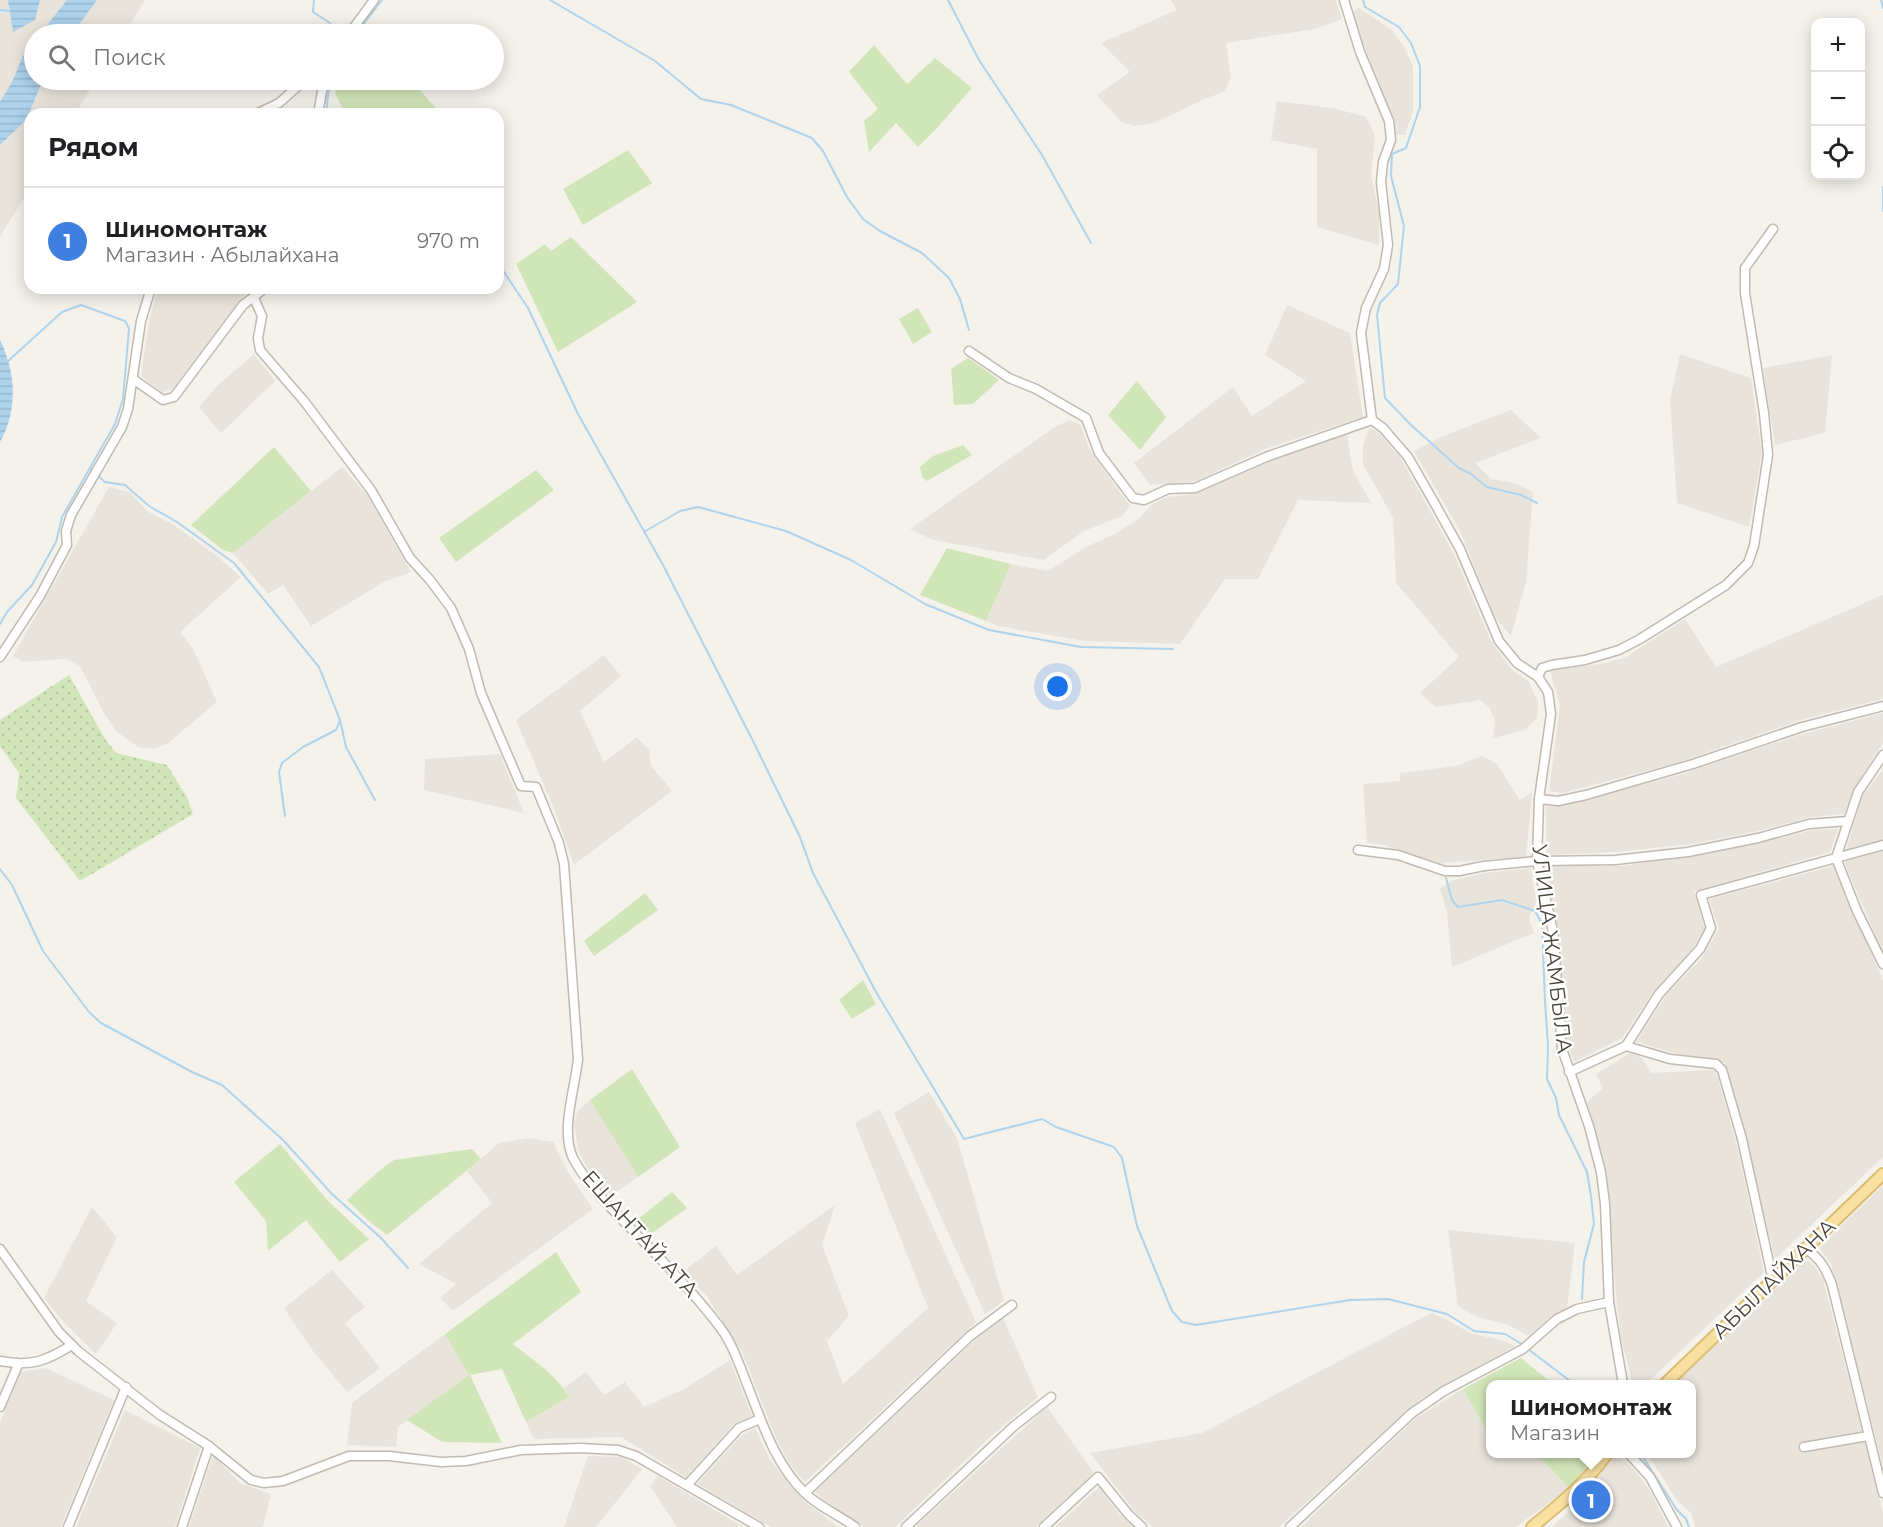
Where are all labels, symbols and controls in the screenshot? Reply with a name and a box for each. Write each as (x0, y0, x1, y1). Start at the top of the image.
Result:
map controls (1811, 18, 1865, 180)
button: + (1811, 18, 1865, 72)
search box (24, 24, 504, 90)
icon: search (45, 41, 78, 74)
text: Поиск (93, 44, 165, 71)
button: − (1811, 72, 1865, 126)
button: locate (1811, 126, 1865, 180)
text: Рядом (48, 131, 139, 163)
text: Шиномонтаж (105, 216, 267, 243)
text: 1 (64, 229, 71, 253)
text: 970 m (417, 229, 480, 253)
text: Магазин · Абылайхана (105, 243, 339, 267)
your location (1043, 672, 1072, 701)
street label: УЛИЦА ЖАМБЫЛА (1527, 843, 1578, 1055)
street label: ЕШАНТАЙ АТА (577, 1165, 704, 1302)
street label: АБЫЛАЙХАНА (1707, 1213, 1841, 1344)
popup (1486, 1380, 1696, 1458)
text: Шиномонтаж (1510, 1394, 1672, 1421)
text: Магазин (1510, 1421, 1600, 1445)
pin: 1 (1572, 1478, 1610, 1522)

